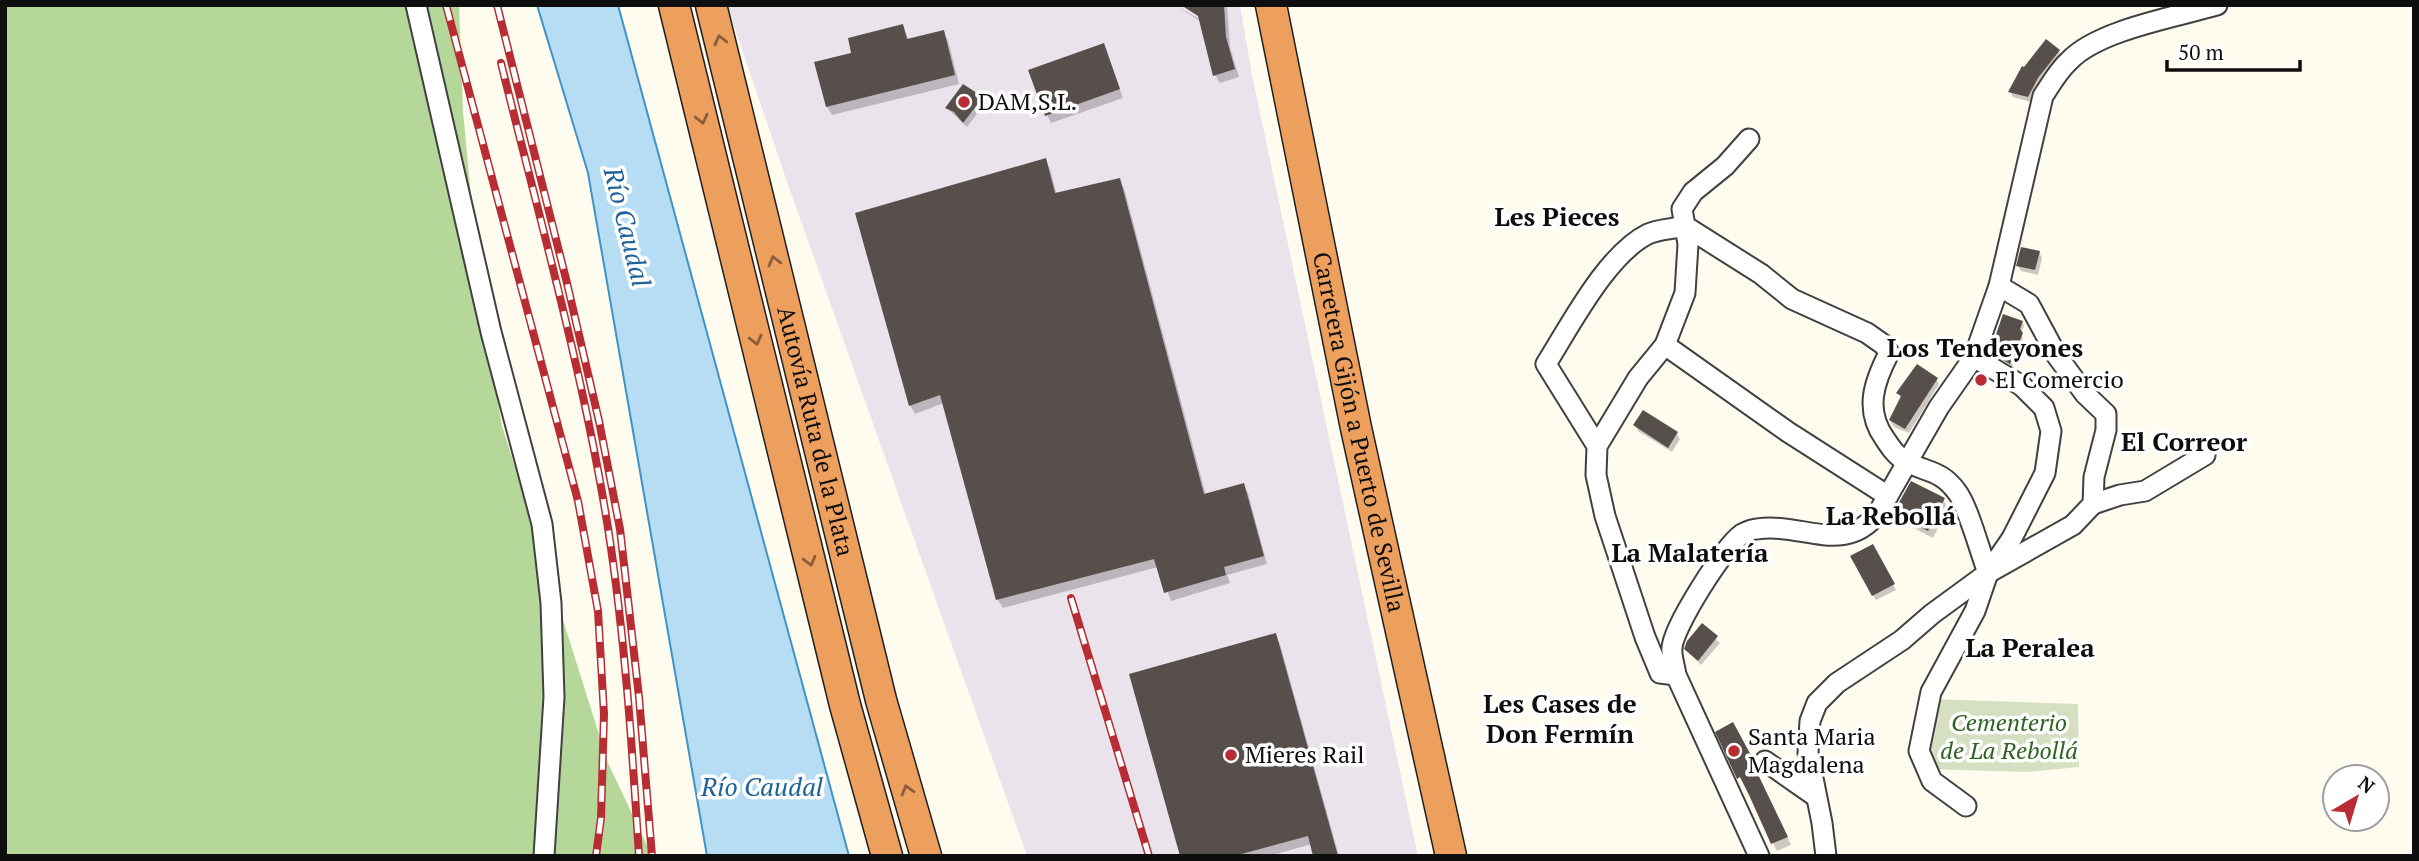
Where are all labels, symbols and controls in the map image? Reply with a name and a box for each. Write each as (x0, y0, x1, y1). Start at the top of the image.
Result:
scale bar (2167, 28, 2300, 72)
one-way arrow (714, 34, 728, 46)
text: 50 m (2178, 38, 2224, 66)
place label: DAM,S.L. (978, 85, 1077, 117)
marker: DAM,S.L. (956, 94, 972, 110)
one-way arrow (694, 113, 708, 125)
water label: Río Caudal (596, 162, 659, 291)
district label: Les Pieces (1494, 199, 1620, 233)
street label: Carretera Gijón a Puerto de Sevilla (1306, 249, 1413, 615)
one-way arrow (768, 255, 782, 267)
street label: Autovía Ruta de la Plata (770, 303, 862, 560)
district label: Los Tendeyones (1887, 330, 2083, 364)
one-way arrow (748, 334, 762, 346)
place label: El Comercio (1995, 363, 2124, 395)
marker: El Comercio (1973, 372, 1989, 388)
district label: El Correor (2121, 424, 2248, 458)
district label: La Rebollá (1826, 498, 1957, 532)
district label: La Malatería (1611, 535, 1769, 569)
one-way arrow (802, 555, 816, 567)
district label: La Peralea (1965, 630, 2095, 664)
district label: Les Cases de Don Fermín (1483, 686, 1637, 750)
park label: Cementerio de La Rebollá (1940, 706, 2078, 766)
place label: Santa Maria Magdalena (1748, 720, 1876, 780)
place label: Mieres Rail (1245, 738, 1364, 770)
marker: Santa Maria Magdalena (1726, 743, 1742, 759)
marker: Mieres Rail (1223, 747, 1239, 763)
north arrow (2321, 763, 2391, 833)
water label: Río Caudal (700, 769, 824, 803)
text: N (2353, 770, 2381, 799)
one-way arrow (901, 784, 916, 796)

